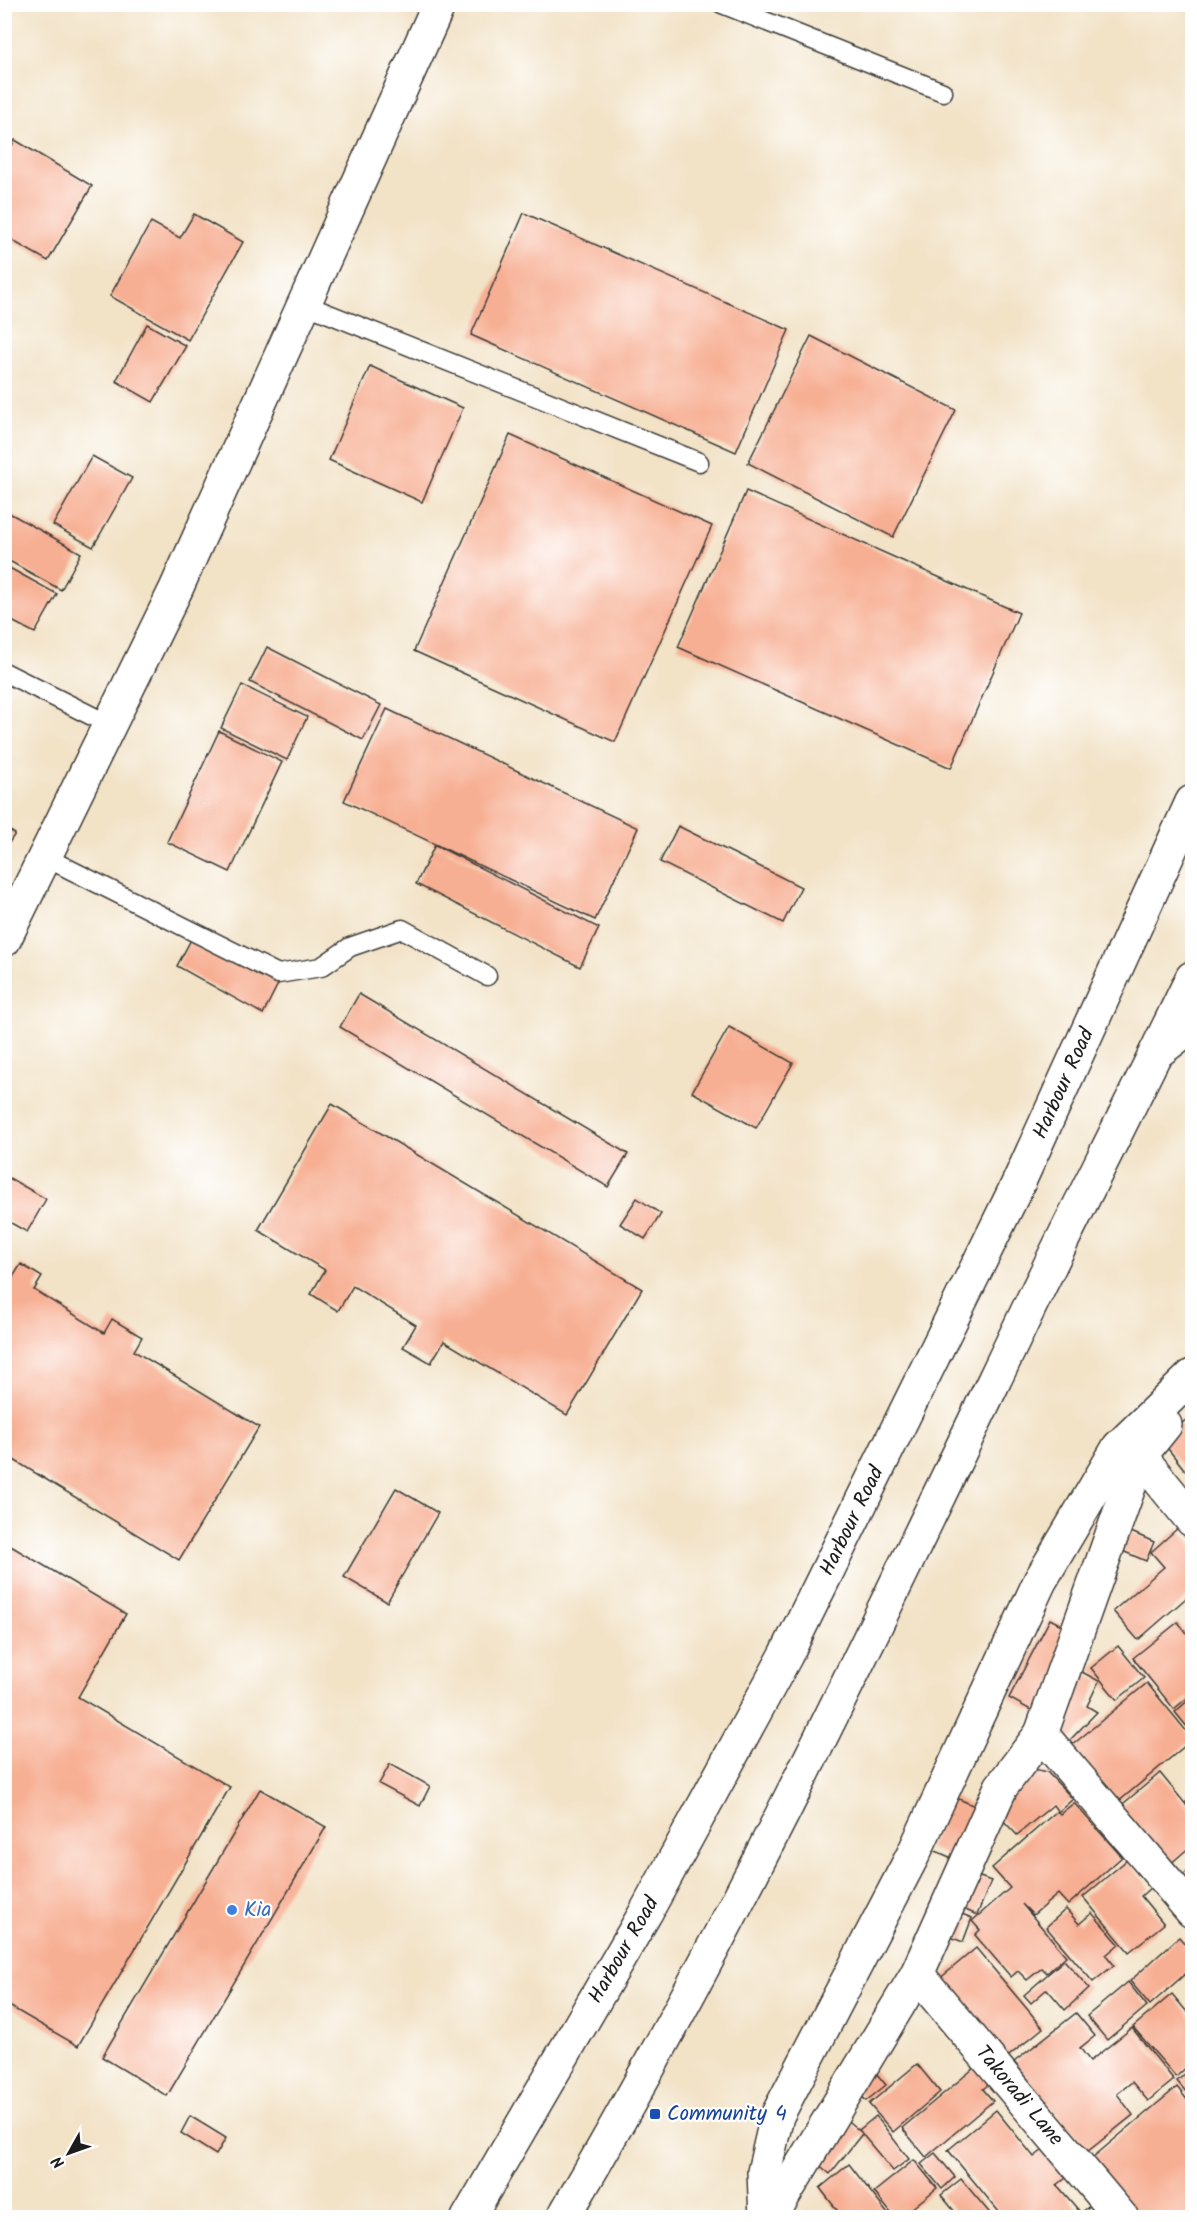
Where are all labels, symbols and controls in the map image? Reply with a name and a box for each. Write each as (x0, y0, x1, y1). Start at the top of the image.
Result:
street label: Harbour Road (1024, 1022, 1104, 1145)
street label: Harbour Road (811, 1460, 893, 1582)
street label: Harbour Road (580, 1890, 668, 2010)
place label: Kia (244, 1894, 271, 1927)
marker: Kia (225, 1903, 239, 1917)
street label: Takoradi Lane (967, 2038, 1072, 2154)
place label: Community 4 (667, 2098, 787, 2131)
marker: Community 4 (648, 2107, 662, 2121)
north arrow (39, 2123, 99, 2183)
text: N (46, 2150, 71, 2174)

